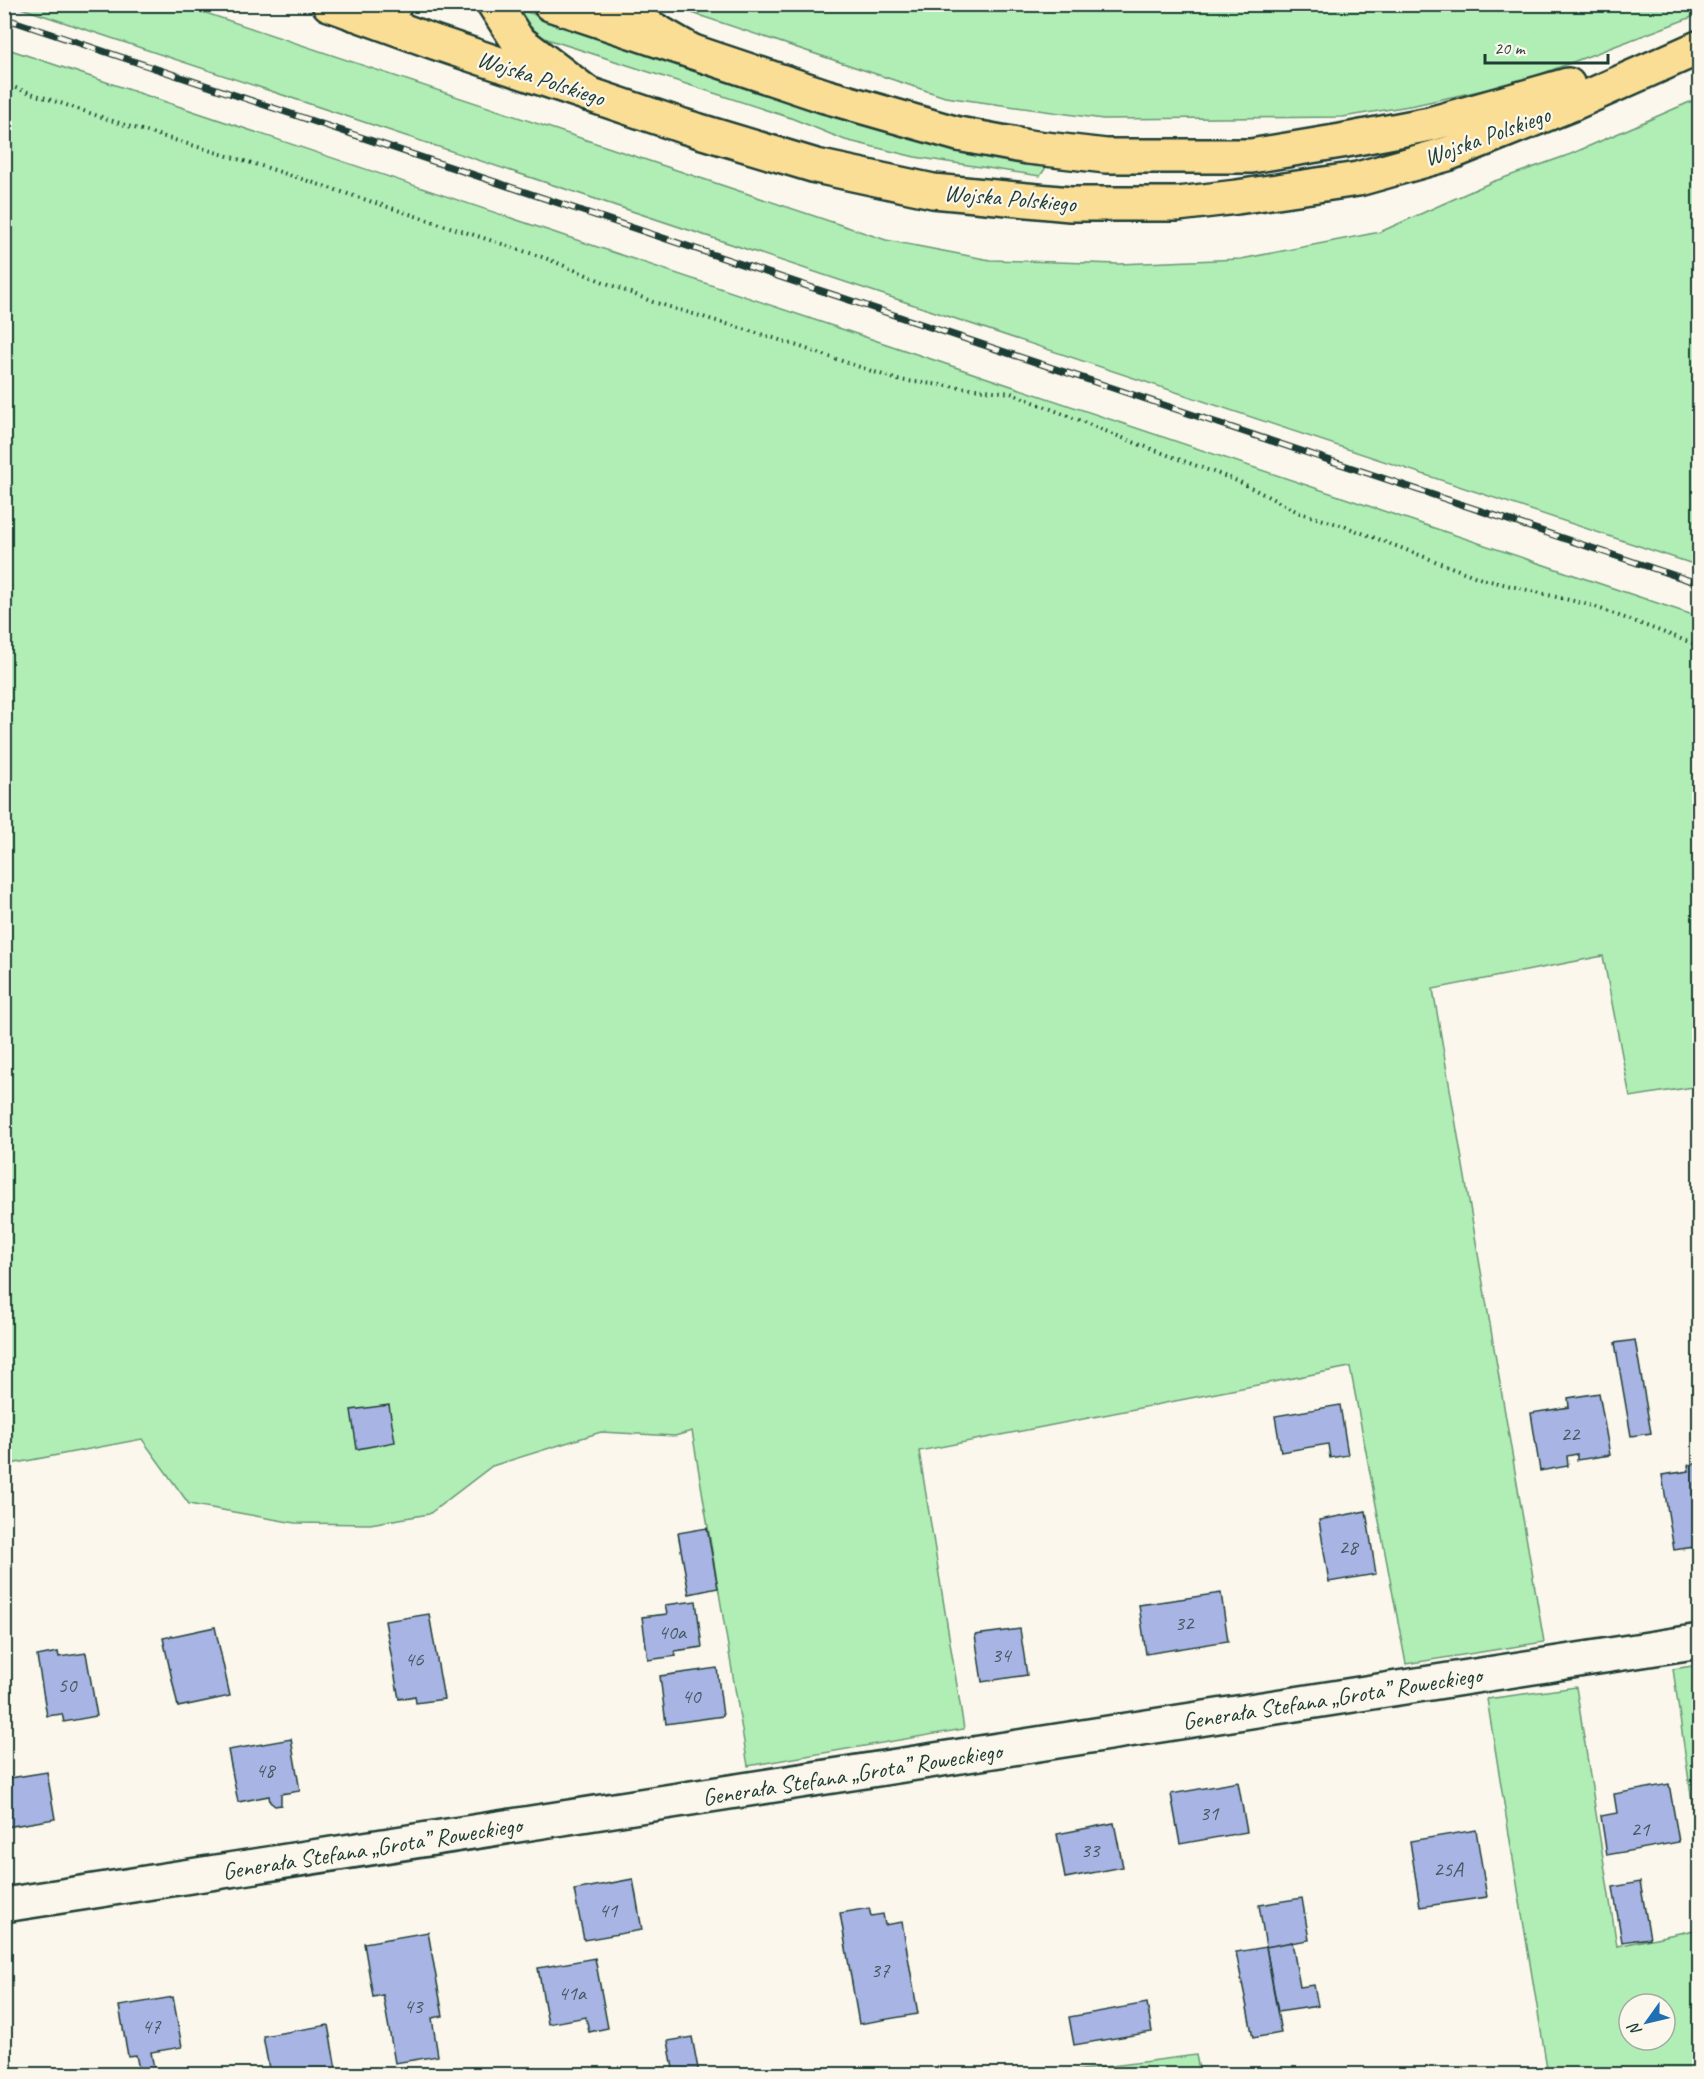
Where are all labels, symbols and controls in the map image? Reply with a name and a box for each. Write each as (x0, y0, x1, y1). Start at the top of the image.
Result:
scale bar (1485, 27, 1608, 65)
text: 20 m (1494, 37, 1527, 59)
street label: Wojska Polskiego (474, 43, 610, 113)
street label: Wojska Polskiego (1420, 99, 1556, 173)
street label: Wojska Polskiego (943, 177, 1079, 219)
house number: 22 (1561, 1421, 1581, 1447)
house number: 28 (1339, 1534, 1360, 1560)
house number: 32 (1175, 1610, 1195, 1636)
house number: 40a (658, 1619, 688, 1645)
house number: 34 (992, 1642, 1013, 1668)
house number: 46 (405, 1646, 424, 1672)
street label: Generała Stefana „Grota” Roweckiego (1180, 1659, 1486, 1736)
house number: 50 (58, 1672, 78, 1698)
house number: 40 (682, 1683, 702, 1709)
street label: Generała Stefana „Grota” Roweckiego (700, 1735, 1006, 1812)
house number: 48 (256, 1757, 277, 1783)
house number: 31 (1200, 1800, 1220, 1826)
street label: Generała Stefana „Grota” Roweckiego (220, 1809, 526, 1886)
house number: 21 (1631, 1816, 1651, 1842)
house number: 33 (1081, 1837, 1101, 1863)
house number: 25A (1433, 1856, 1464, 1882)
house number: 41 (599, 1897, 619, 1923)
house number: 37 (871, 1957, 891, 1983)
house number: 41a (558, 1980, 588, 2006)
north arrow (1617, 1992, 1677, 2052)
house number: 43 (404, 1993, 424, 2019)
house number: 47 (142, 2013, 162, 2039)
text: N (1623, 2018, 1646, 2040)

